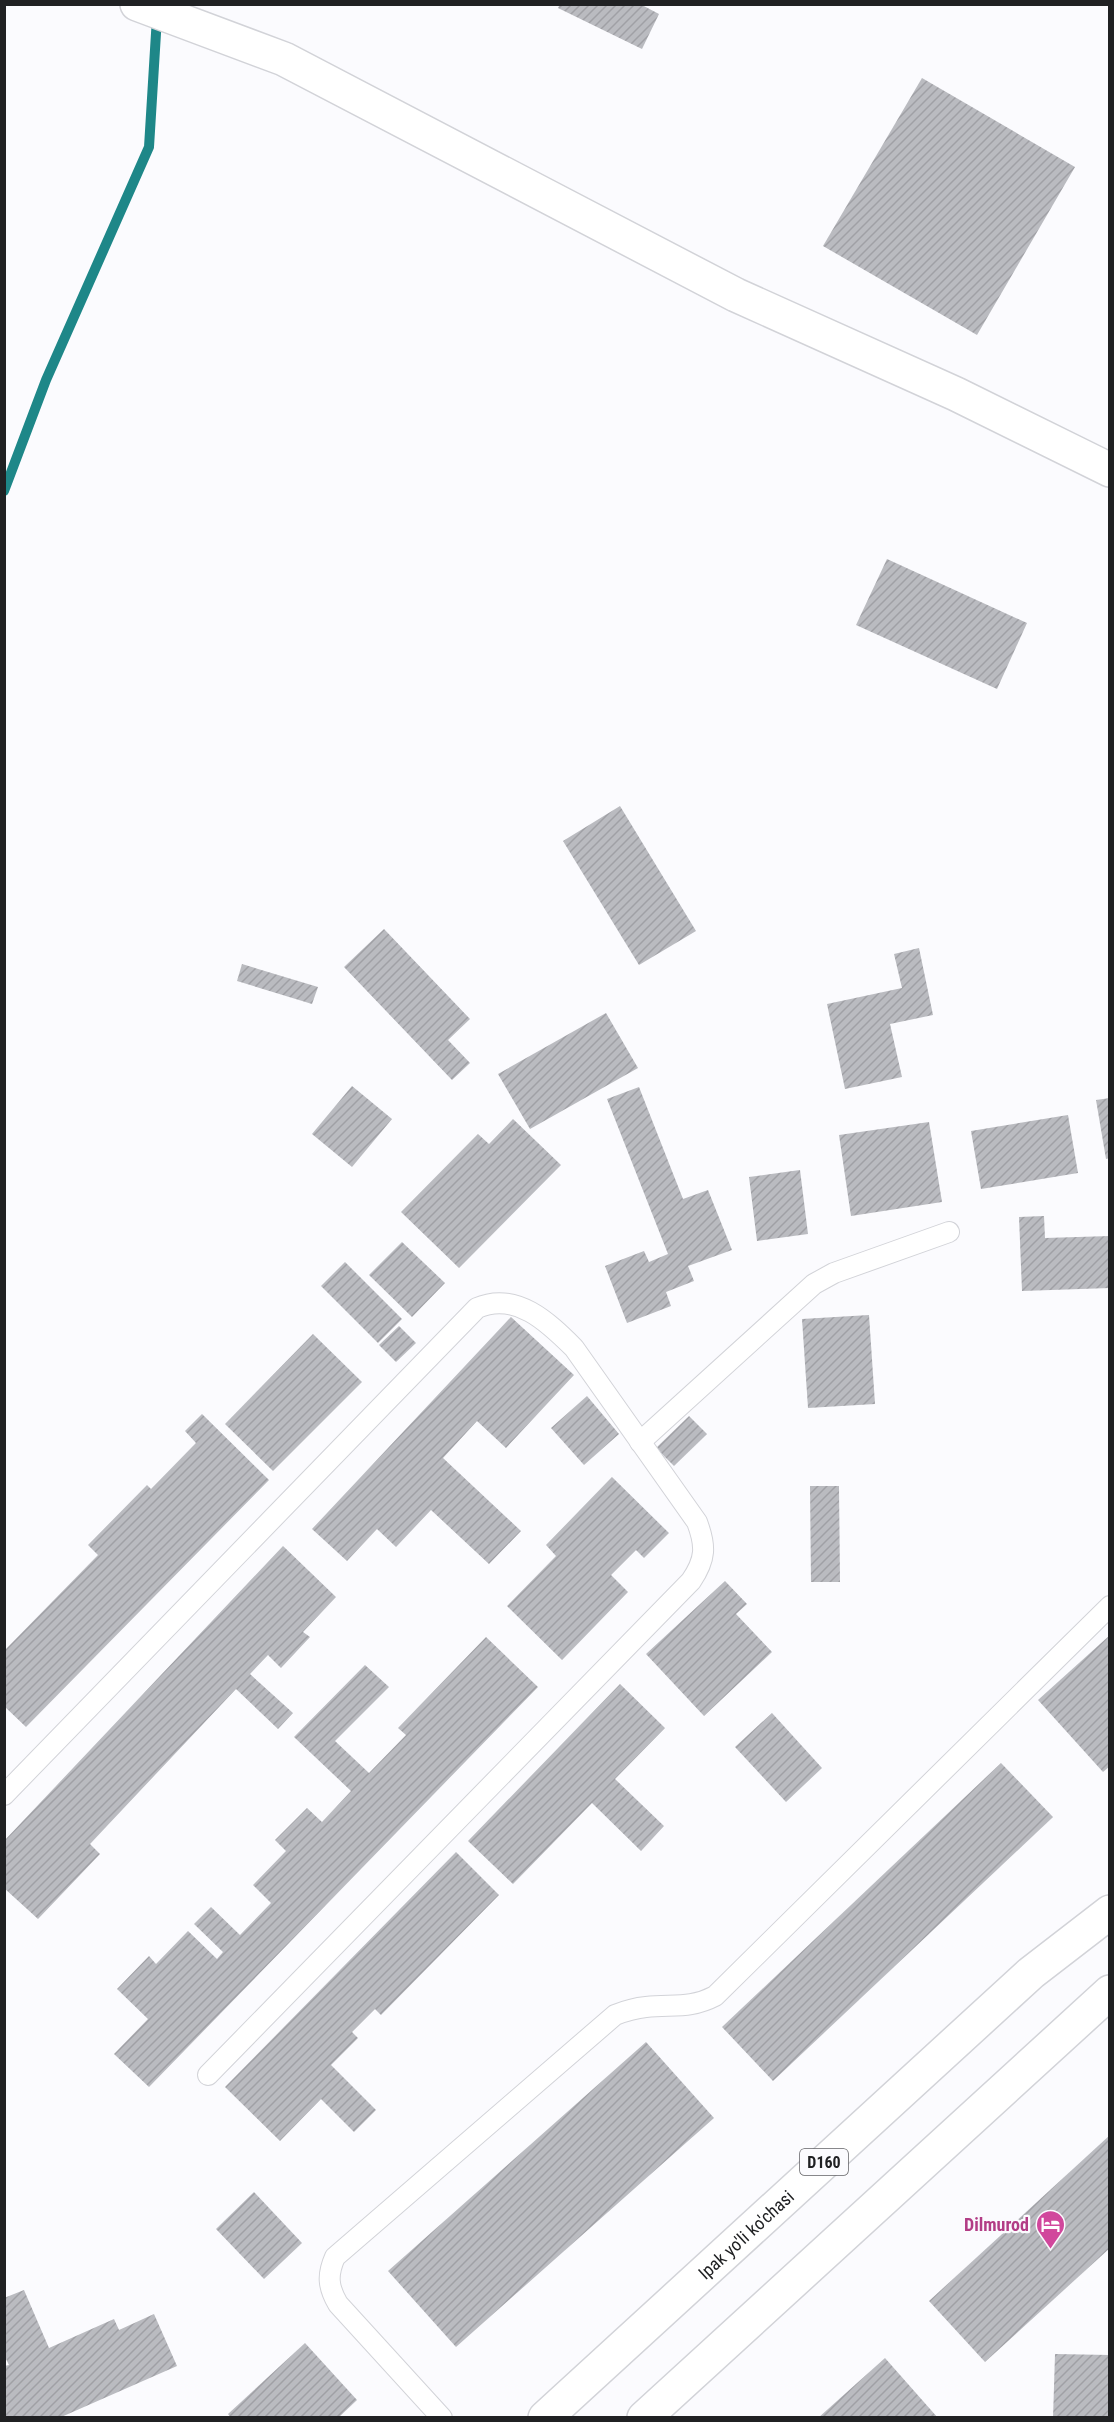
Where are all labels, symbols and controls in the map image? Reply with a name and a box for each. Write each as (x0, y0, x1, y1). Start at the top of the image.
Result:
road number: D160 (800, 2149, 848, 2175)
street label: Ipak yo'li ko'chasi (694, 2185, 798, 2283)
hotel icon: Dilmurod (1034, 2208, 1066, 2250)
place label: Dilmurod (964, 2214, 1029, 2235)

